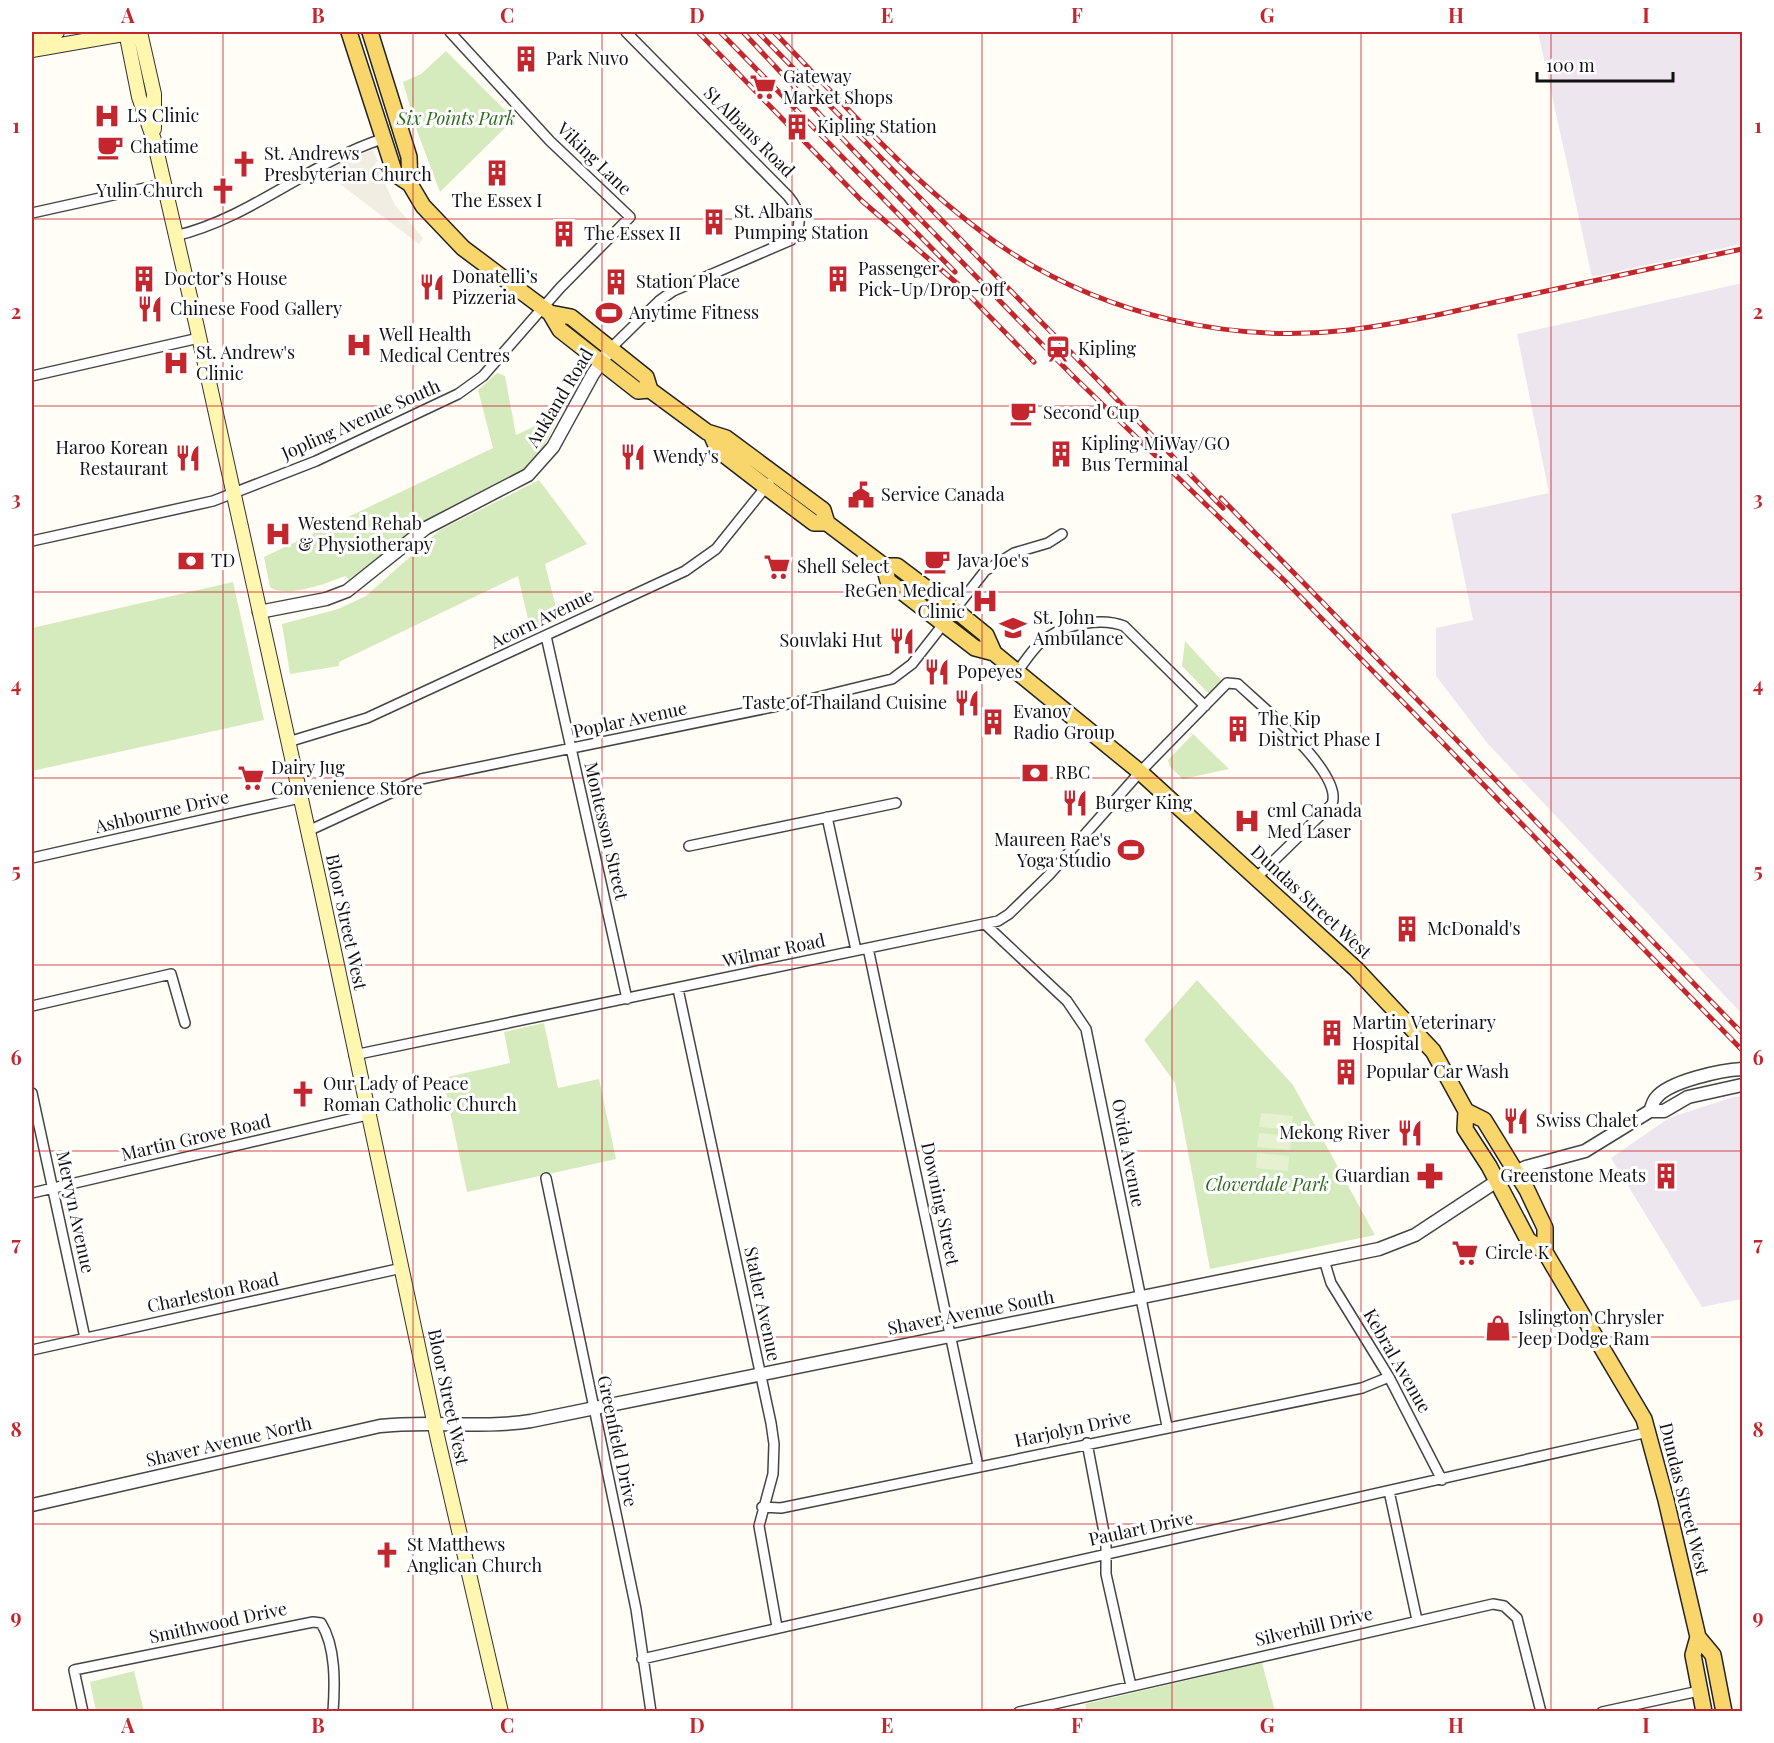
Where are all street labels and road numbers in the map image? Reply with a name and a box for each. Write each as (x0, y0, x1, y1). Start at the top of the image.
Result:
street label: St Albans Road (699, 81, 801, 182)
street label: Viking Lane (551, 116, 637, 200)
street label: Aukland Road (520, 343, 598, 452)
street label: Jopling Avenue South (277, 373, 444, 465)
street label: Acorn Avenue (485, 583, 597, 654)
street label: Poplar Avenue (571, 695, 689, 743)
street label: Montesson Street (579, 759, 635, 903)
street label: Ashbourne Drive (91, 784, 231, 838)
street label: Dundas Street West (1246, 839, 1378, 964)
street label: Bloor Street West (321, 852, 373, 993)
street label: Wilmar Road (719, 927, 828, 973)
street label: Ovida Avenue (1107, 1097, 1151, 1209)
street label: Martin Grove Road (119, 1108, 273, 1166)
street label: Downing Street (916, 1140, 966, 1268)
street label: Mervyn Avenue (51, 1148, 101, 1275)
street label: Statler Avenue (739, 1244, 787, 1363)
street label: Charleston Road (145, 1266, 281, 1318)
street label: Shaver Avenue South (885, 1284, 1057, 1340)
street label: Kebral Avenue (1358, 1304, 1437, 1417)
street label: Bloor Street West (423, 1327, 475, 1468)
street label: Greenfield Drive (592, 1373, 644, 1509)
street label: Harjolyn Drive (1012, 1404, 1133, 1452)
street label: Shaver Avenue North (143, 1410, 314, 1472)
street label: Dundas Street West (1654, 1420, 1716, 1578)
street label: Paulart Drive (1086, 1505, 1195, 1551)
street label: Smithwood Drive (147, 1596, 289, 1648)
street label: Silverhill Drive (1252, 1601, 1375, 1651)

